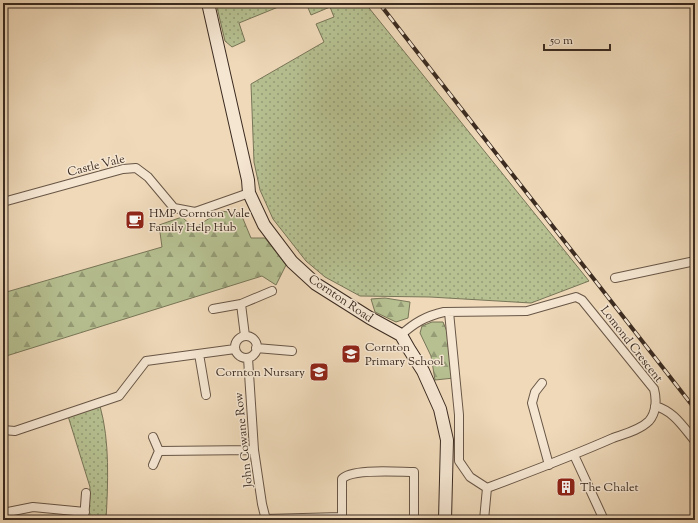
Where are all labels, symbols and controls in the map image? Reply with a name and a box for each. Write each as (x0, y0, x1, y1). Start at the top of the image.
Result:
scale bar (544, 26, 610, 52)
text: 50 m (549, 32, 573, 50)
street label: Castle Vale (66, 150, 127, 182)
place label: HMP Cornton Vale Family Help Hub (149, 205, 250, 237)
cafe icon: HMP Cornton Vale Family Help Hub (124, 209, 146, 231)
street label: Cornton Road (304, 270, 377, 327)
street label: Lomond Crescent (596, 302, 667, 387)
place label: Cornton Primary School (365, 339, 444, 371)
school or university icon: Cornton Primary School (340, 343, 362, 365)
school or university icon: Cornton Nursary (308, 361, 330, 383)
place label: Cornton Nursary (216, 364, 305, 382)
street label: John Cowane Row (230, 392, 258, 489)
building icon: The Chalet (555, 476, 577, 498)
place label: The Chalet (580, 479, 639, 497)

